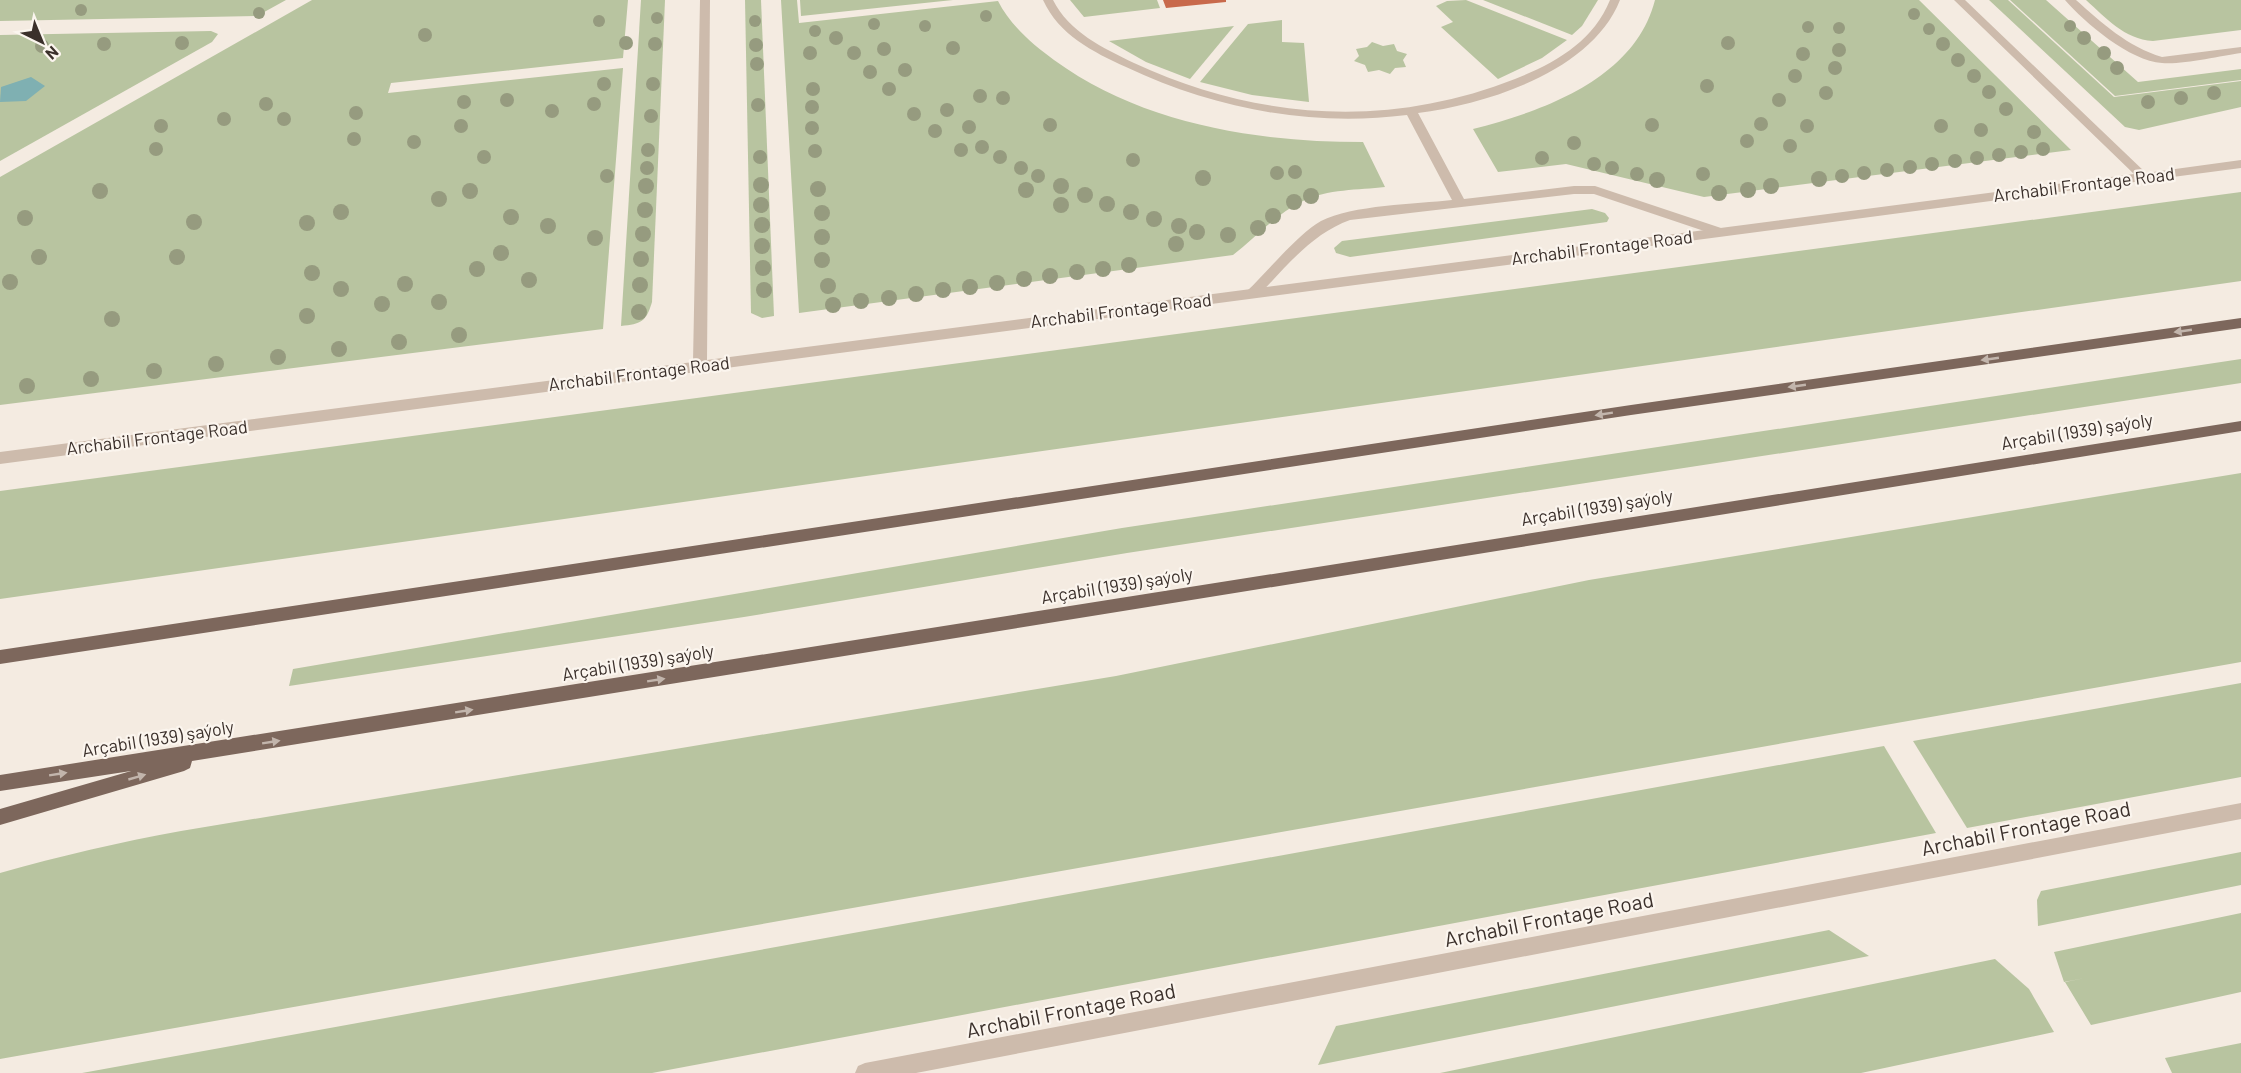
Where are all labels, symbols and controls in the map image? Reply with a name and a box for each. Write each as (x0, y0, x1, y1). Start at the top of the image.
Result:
north arrow (12, 12, 72, 72)
text: N (42, 43, 63, 64)
street label: Archabil Frontage Road (1992, 162, 2176, 206)
street label: Archabil Frontage Road (1510, 225, 1694, 269)
street label: Archabil Frontage Road (1029, 288, 1213, 332)
one-way arrow (2173, 327, 2192, 336)
street label: Archabil Frontage Road (547, 351, 731, 395)
one-way arrow (1980, 354, 1999, 363)
one-way arrow (1787, 382, 1806, 391)
street label: Arçabil (1939) şaýoly (1999, 408, 2154, 454)
one-way arrow (1594, 410, 1613, 419)
street label: Archabil Frontage Road (65, 415, 249, 459)
street label: Arçabil (1939) şaýoly (1519, 484, 1674, 530)
street label: Arçabil (1939) şaýoly (1039, 562, 1194, 608)
street label: Arçabil (1939) şaýoly (560, 639, 715, 685)
one-way arrow (647, 675, 666, 684)
one-way arrow (455, 706, 474, 715)
street label: Arçabil (1939) şaýoly (80, 715, 235, 761)
one-way arrow (262, 737, 281, 746)
one-way arrow (48, 770, 67, 779)
one-way arrow (128, 772, 146, 781)
street label: Archabil Frontage Road (1919, 795, 2132, 860)
street label: Archabil Frontage Road (1442, 886, 1655, 951)
street label: Archabil Frontage Road (964, 977, 1177, 1042)

